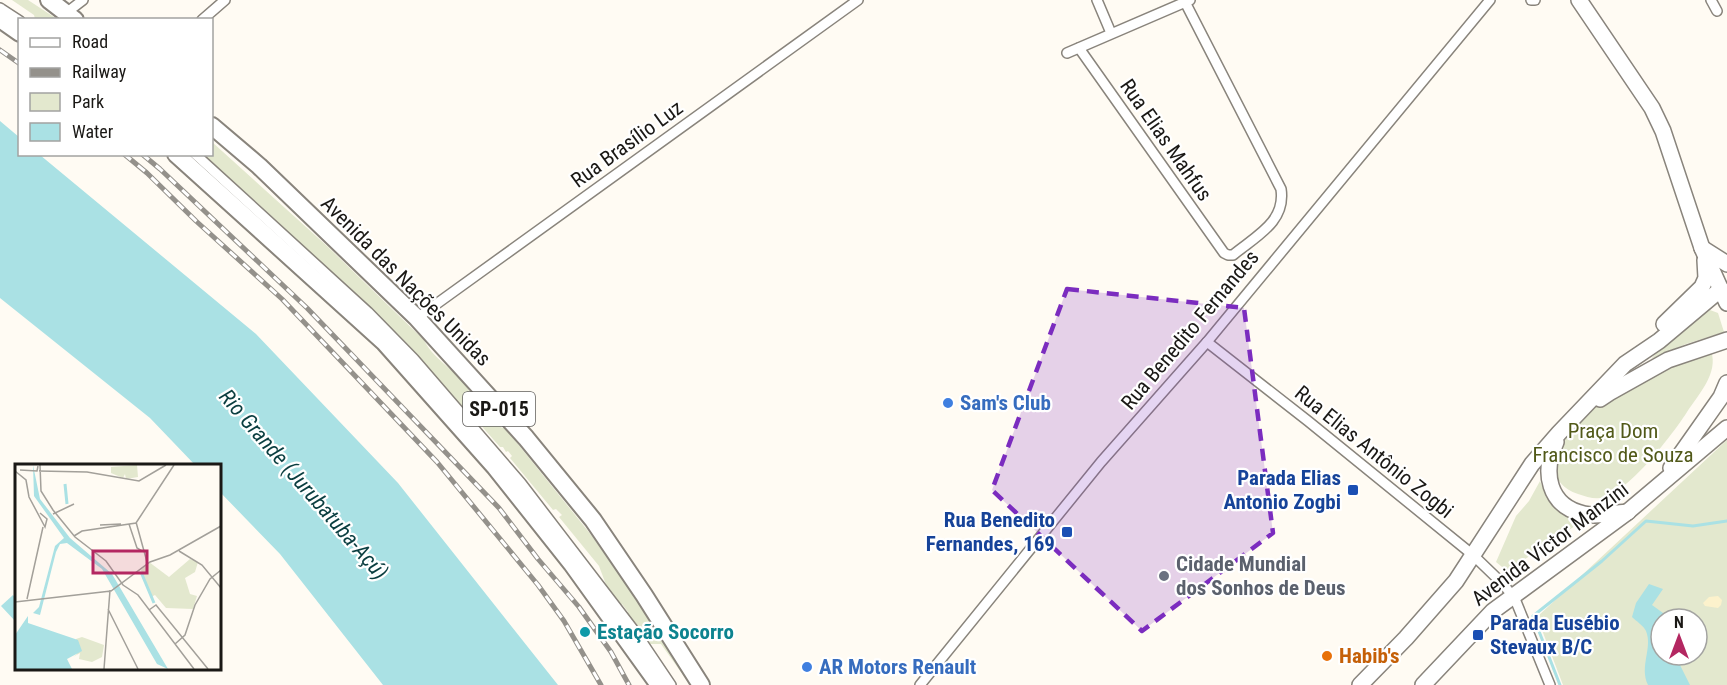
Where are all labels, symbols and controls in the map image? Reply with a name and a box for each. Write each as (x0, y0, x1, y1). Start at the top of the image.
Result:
legend (18, 18, 213, 156)
text: Road (72, 31, 108, 52)
text: Railway (72, 61, 127, 82)
street label: Rua Elias Mahfus (1115, 74, 1217, 206)
text: Park (72, 91, 104, 112)
street label: Rua Brasílio Luz (567, 95, 687, 193)
text: Water (72, 121, 114, 142)
street label: Avenida das Nações Unidas (316, 191, 496, 371)
street label: Rua Benedito Fernandes (1116, 245, 1264, 415)
street label: Rua Elias Antônio Zogbi (1290, 381, 1458, 523)
water label: Rio Grande (Jurubatuba-Açú) (214, 384, 393, 585)
place label: Sam's Club (960, 391, 1051, 415)
road number: SP-015 (463, 392, 535, 426)
marker: Sam's Club (941, 396, 955, 410)
park label: Praça Dom Francisco de Souza (1532, 419, 1694, 467)
inset map (15, 464, 220, 670)
place label: Parada Elias Antonio Zogbi (1223, 466, 1341, 514)
street label: Avenida Víctor Manzini (1467, 477, 1633, 611)
marker: Parada Elias Antonio Zogbi (1346, 483, 1360, 497)
place label: Rua Benedito Fernandes, 169 (926, 508, 1055, 556)
marker: Rua Benedito Fernandes, 169 (1060, 525, 1074, 539)
place label: Cidade Mundial dos Sonhos de Deus (1176, 552, 1346, 600)
marker: Cidade Mundial dos Sonhos de Deus (1157, 569, 1171, 583)
north arrow (1649, 607, 1709, 667)
place label: Parada Eusébio Stevaux B/C (1490, 611, 1620, 659)
text: N (1674, 613, 1684, 632)
place label: Estação Socorro (597, 620, 734, 644)
marker: Estação Socorro (578, 625, 592, 639)
marker: Parada Eusébio Stevaux B/C (1471, 628, 1485, 642)
place label: Habib's (1339, 644, 1400, 668)
marker: Habib's (1320, 649, 1334, 663)
place label: AR Motors Renault (819, 655, 976, 679)
marker: AR Motors Renault (800, 660, 814, 674)

